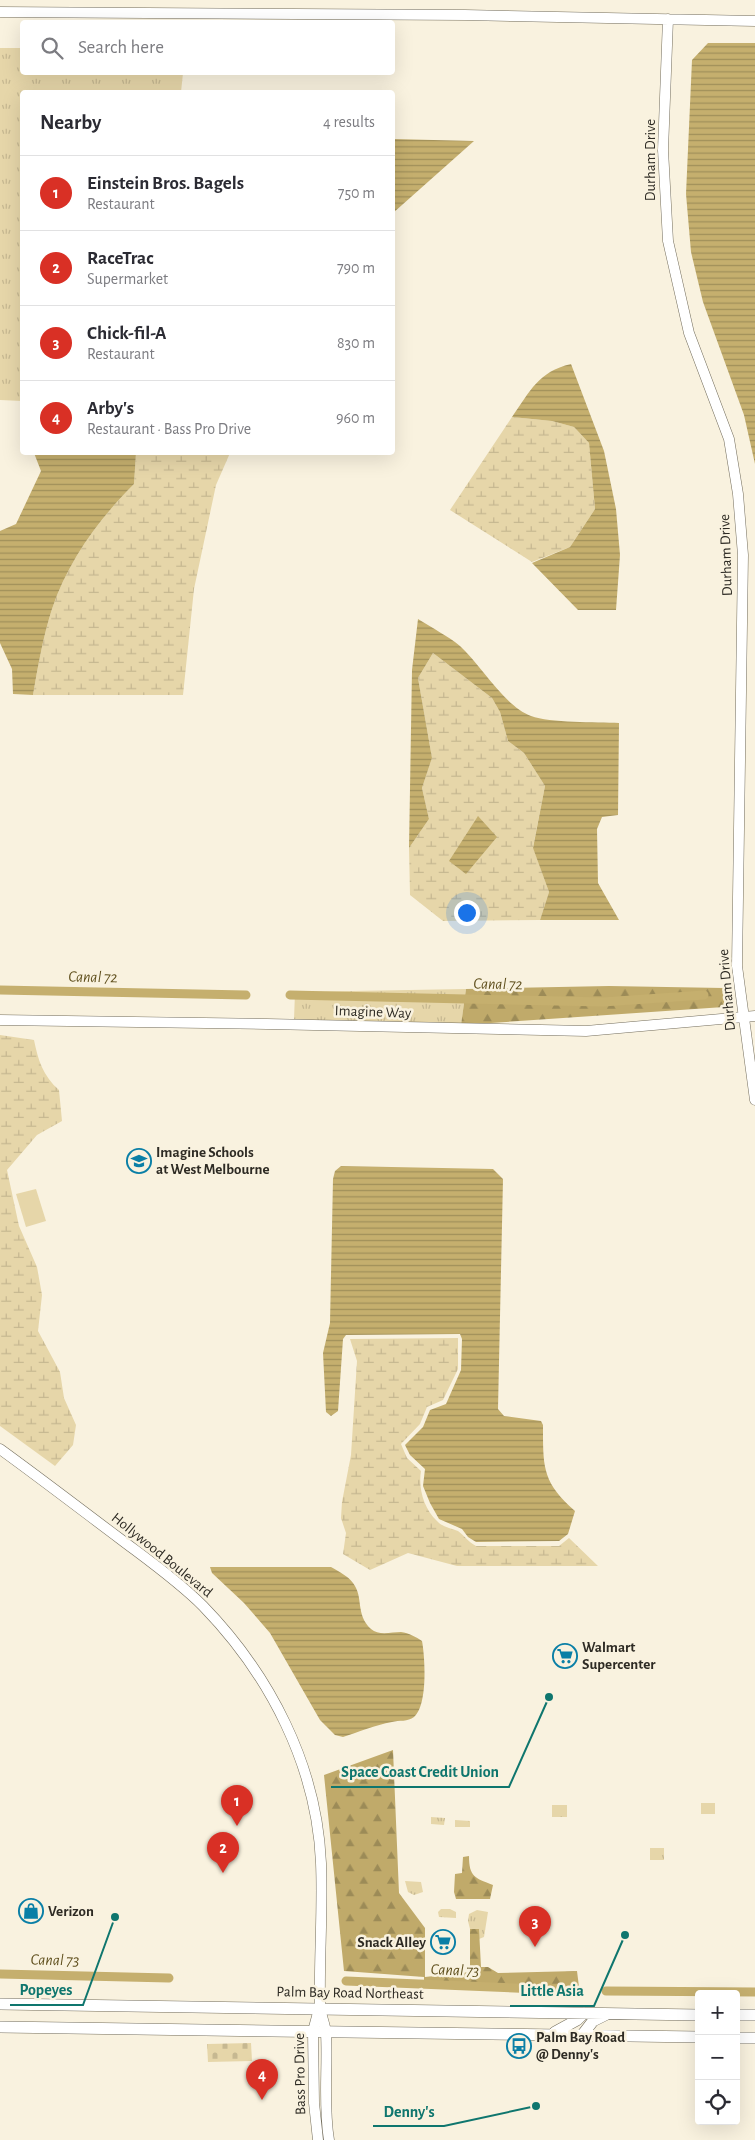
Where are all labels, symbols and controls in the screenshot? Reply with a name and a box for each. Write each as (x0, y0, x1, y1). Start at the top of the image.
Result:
search box (20, 20, 395, 75)
icon: search (38, 34, 66, 62)
text: Search here (78, 38, 164, 57)
text: Nearby (40, 112, 101, 133)
text: 4 results (323, 114, 375, 130)
street label: Durham Drive (643, 119, 658, 201)
text: Einstein Bros. Bagels (87, 174, 244, 193)
text: 1 (53, 185, 59, 201)
text: 750 m (338, 185, 375, 201)
text: Restaurant (87, 196, 155, 212)
text: RaceTrac (87, 249, 154, 268)
text: 2 (52, 260, 60, 276)
text: 790 m (337, 260, 375, 276)
text: Supermarket (87, 271, 168, 287)
text: Chick-fil-A (87, 324, 166, 343)
text: 3 (53, 335, 59, 351)
text: 830 m (337, 335, 375, 351)
text: Restaurant (87, 346, 155, 362)
text: Arby's (87, 399, 134, 418)
text: 4 (52, 410, 60, 426)
text: 960 m (336, 410, 375, 426)
text: Restaurant · Bass Pro Drive (87, 421, 251, 437)
street label: Durham Drive (717, 514, 735, 596)
your location (454, 900, 480, 926)
street label: Durham Drive (716, 948, 738, 1032)
water label: Canal 72 (68, 969, 118, 985)
water label: Canal 72 (473, 976, 523, 992)
street label: Imagine Way (334, 1003, 412, 1021)
place label: Imagine Schools at West Melbourne (156, 1145, 269, 1177)
school or university icon: Imagine Schools at West Melbourne (126, 1148, 152, 1174)
street label: Hollywood Boulevard (109, 1510, 215, 1600)
place label: Walmart Supercenter (582, 1640, 656, 1672)
supermarket icon: Walmart Supercenter (552, 1643, 578, 1669)
callout: Space Coast Credit Union (331, 1756, 509, 1787)
text: Space Coast Credit Union (341, 1764, 499, 1780)
pin: 1 (221, 1785, 253, 1826)
pin: 2 (207, 1832, 239, 1873)
shop icon: Verizon (18, 1898, 44, 1924)
place label: Verizon (48, 1904, 94, 1919)
pin: 3 (519, 1906, 551, 1947)
supermarket icon: Snack Alley (430, 1929, 456, 1955)
place label: Snack Alley (357, 1935, 426, 1950)
water label: Canal 73 (30, 1952, 80, 1968)
water label: Canal 73 (430, 1961, 480, 1979)
callout: Popeyes (10, 1974, 83, 2005)
callout: Little Asia (510, 1975, 594, 2006)
text: Popeyes (20, 1982, 72, 1999)
text: Little Asia (520, 1983, 584, 1999)
street label: Palm Bay Road Northeast (276, 1984, 424, 2002)
map controls (695, 1990, 740, 2125)
button: + (695, 1990, 740, 2035)
place label: Palm Bay Road @ Denny's (536, 2030, 625, 2062)
street label: Bass Pro Drive (292, 2033, 308, 2115)
bus stop icon: Palm Bay Road @ Denny's (506, 2033, 532, 2059)
button: − (695, 2035, 740, 2080)
pin: 4 (246, 2059, 278, 2100)
button: locate (695, 2080, 740, 2125)
callout: Denny's (373, 2095, 444, 2126)
text: Denny's (383, 2104, 435, 2121)

